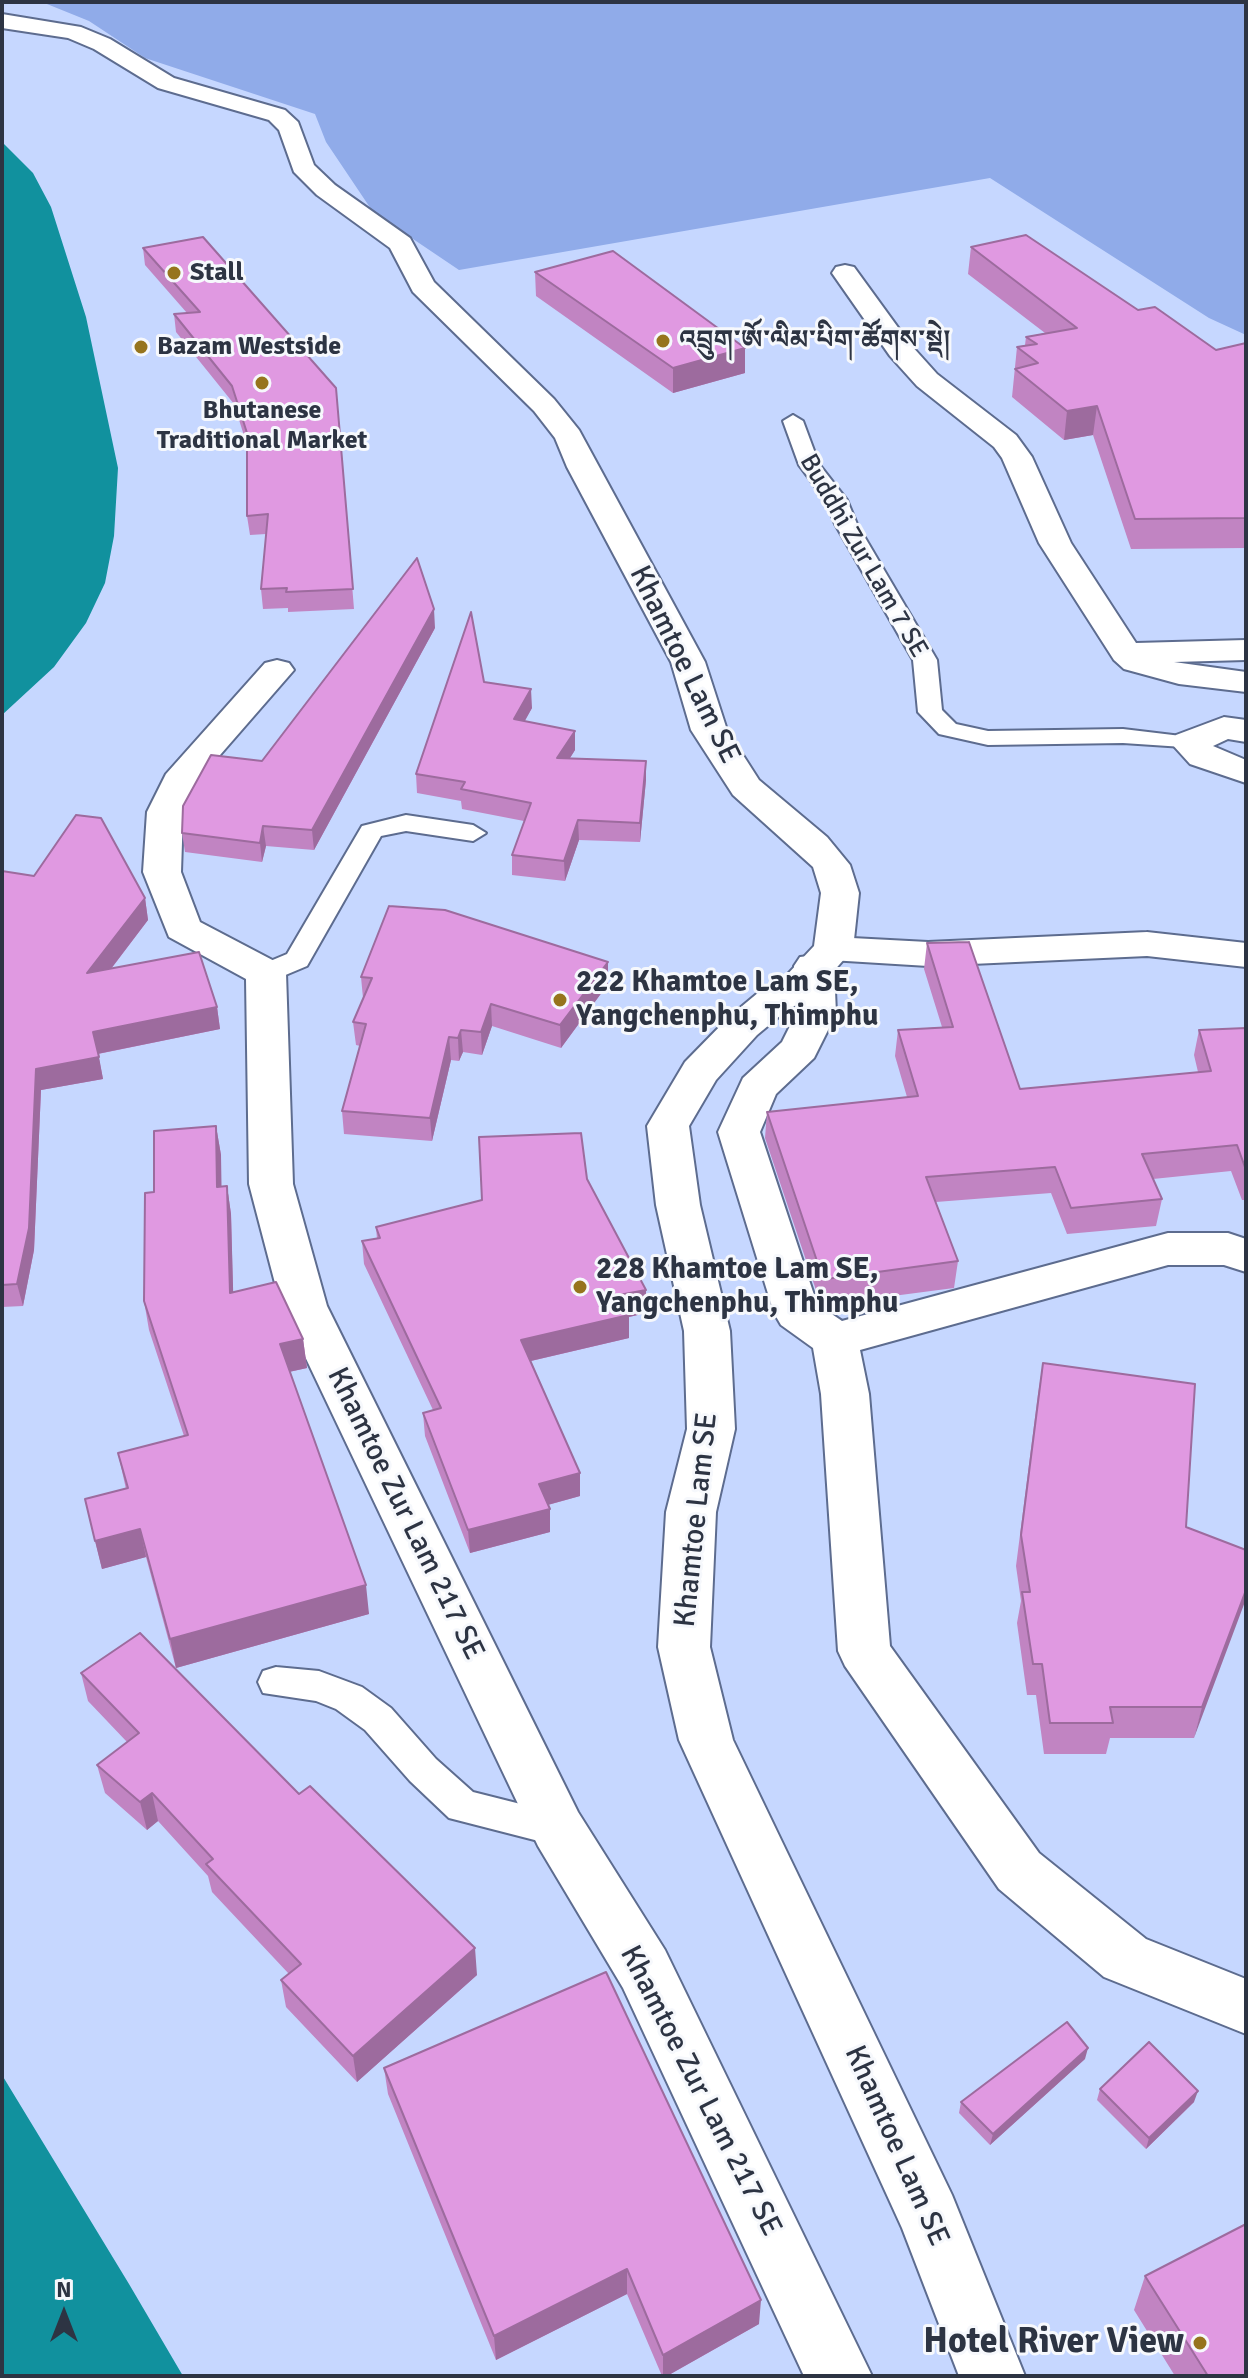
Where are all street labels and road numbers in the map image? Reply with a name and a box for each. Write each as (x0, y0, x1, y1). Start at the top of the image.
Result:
street label: Buddhi Zur Lam 7 SE (792, 449, 934, 663)
street label: Khamtoe Lam SE (621, 560, 747, 770)
street label: Khamtoe Zur Lam 217 SE (319, 1362, 491, 1666)
street label: Khamtoe Lam SE (668, 1411, 726, 1629)
street label: Khamtoe Zur Lam 217 SE (611, 1940, 789, 2242)
street label: Khamtoe Lam SE (836, 2040, 956, 2252)

